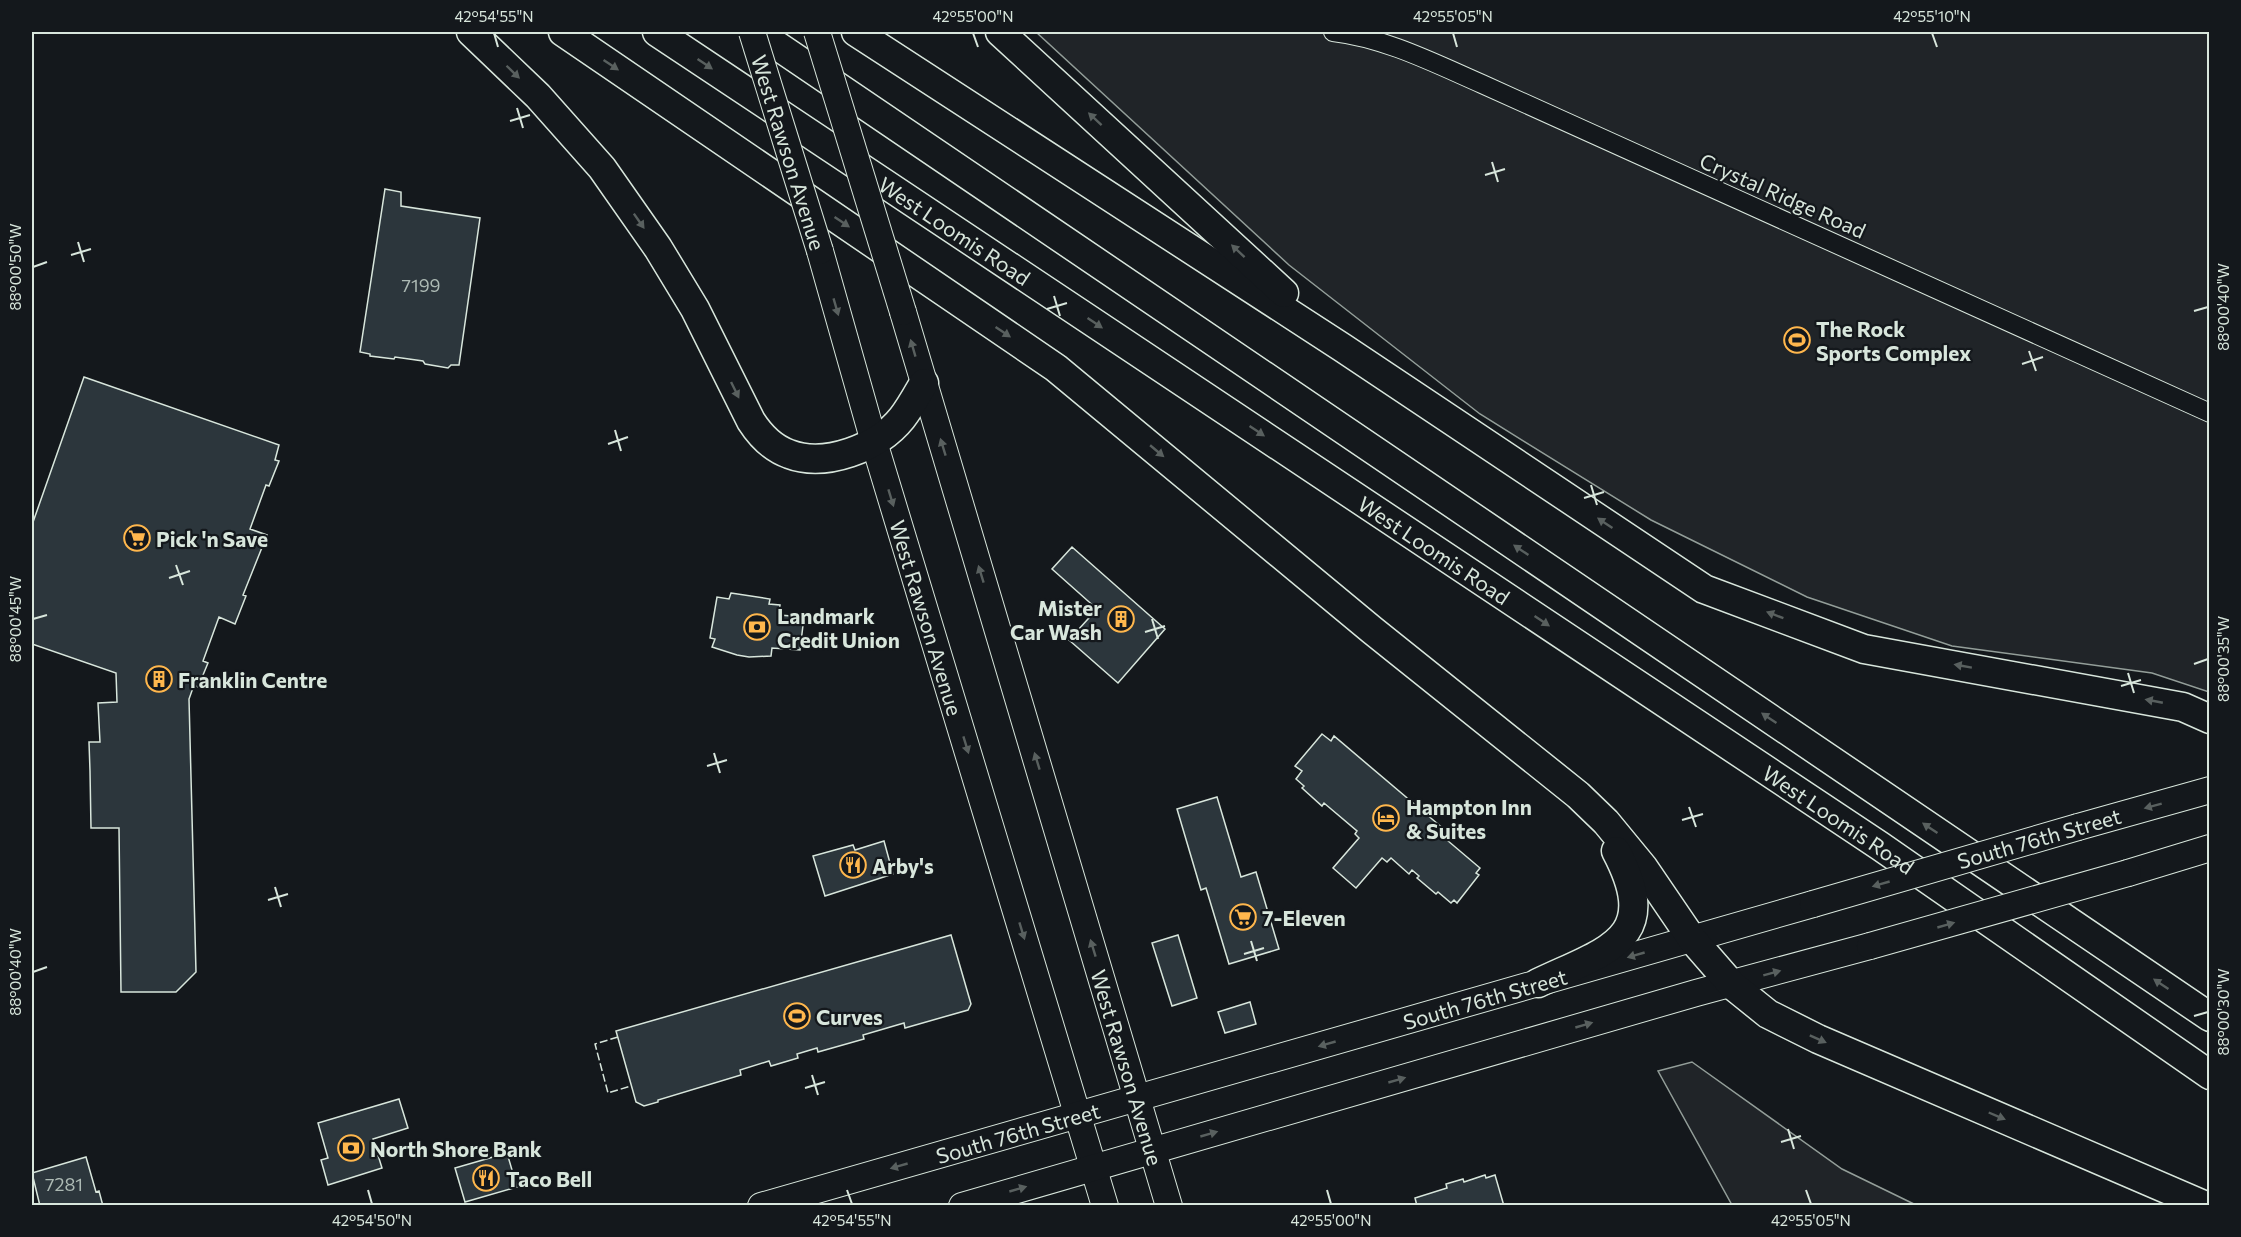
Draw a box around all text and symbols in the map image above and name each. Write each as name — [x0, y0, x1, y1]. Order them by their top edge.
text: 42°54'55"N — [454, 7, 534, 25]
text: 42°55'00"N — [933, 7, 1014, 25]
text: 42°55'05"N — [1413, 7, 1493, 25]
text: 42°55'10"N — [1893, 7, 1971, 25]
street label: West Rawson Avenue — [747, 52, 831, 253]
one-way arrow — [697, 58, 713, 69]
one-way arrow — [603, 59, 619, 71]
one-way arrow — [506, 65, 521, 79]
one-way arrow — [1088, 113, 1103, 126]
street label: Crystal Ridge Road — [1696, 147, 1870, 243]
street label: West Loomis Road — [875, 171, 1036, 290]
one-way arrow — [633, 212, 645, 228]
one-way arrow — [834, 216, 850, 227]
text: 88°00'50"W — [6, 223, 24, 311]
one-way arrow — [1231, 244, 1246, 258]
text: 88°00'40"W — [2214, 263, 2232, 351]
house number: 7199 — [401, 274, 441, 296]
one-way arrow — [832, 298, 841, 316]
place label: The Rock Sports Complex — [1816, 316, 1971, 365]
one-way arrow — [1086, 318, 1103, 329]
sports icon: The Rock Sports Complex — [1782, 325, 1812, 355]
one-way arrow — [995, 326, 1011, 337]
one-way arrow — [908, 338, 917, 356]
one-way arrow — [731, 381, 740, 398]
one-way arrow — [1249, 426, 1265, 437]
one-way arrow — [938, 438, 947, 456]
one-way arrow — [1149, 444, 1164, 457]
one-way arrow — [887, 489, 896, 507]
street label: West Loomis Road — [1354, 490, 1515, 609]
street label: West Rawson Avenue — [886, 517, 968, 718]
one-way arrow — [1597, 517, 1613, 528]
supermarket icon: Pick 'n Save — [122, 523, 152, 553]
place label: Pick 'n Save — [156, 526, 268, 551]
one-way arrow — [1513, 544, 1529, 556]
one-way arrow — [976, 565, 985, 583]
text: 88°00'45"W — [6, 576, 24, 662]
place label: Mister Car Wash — [1010, 595, 1102, 644]
place label: Landmark Credit Union — [777, 603, 900, 652]
building icon: Mister Car Wash — [1106, 604, 1136, 634]
one-way arrow — [1766, 610, 1784, 620]
bank icon: Landmark Credit Union — [742, 612, 772, 642]
one-way arrow — [1533, 615, 1549, 627]
text: 88°00'35"W — [2214, 616, 2232, 702]
one-way arrow — [1953, 661, 1972, 670]
building icon: Franklin Centre — [144, 664, 174, 694]
place label: Franklin Centre — [178, 667, 327, 692]
one-way arrow — [2145, 696, 2164, 705]
one-way arrow — [1761, 713, 1777, 724]
one-way arrow — [962, 736, 971, 754]
one-way arrow — [1032, 752, 1041, 770]
street label: West Loomis Road — [1759, 759, 1919, 879]
place label: Hampton Inn & Suites — [1406, 794, 1532, 843]
one-way arrow — [2144, 802, 2162, 811]
hotel icon: Hampton Inn & Suites — [1371, 803, 1401, 833]
street label: South 76th Street — [1954, 803, 2124, 873]
one-way arrow — [1923, 822, 1939, 834]
restaurant icon: Arby's — [838, 850, 868, 880]
place label: Arby's — [872, 853, 934, 878]
one-way arrow — [1872, 880, 1890, 889]
supermarket icon: 7-Eleven — [1228, 902, 1258, 932]
place label: 7-Eleven — [1262, 905, 1346, 930]
one-way arrow — [1937, 920, 1955, 929]
one-way arrow — [1018, 922, 1027, 940]
text: 88°00'40"W — [6, 928, 24, 1016]
one-way arrow — [1088, 939, 1097, 957]
one-way arrow — [1627, 951, 1645, 960]
street label: South 76th Street — [1400, 963, 1570, 1034]
street label: West Rawson Avenue — [1087, 966, 1169, 1168]
one-way arrow — [1763, 968, 1781, 978]
text: 88°00'30"W — [2214, 968, 2232, 1056]
one-way arrow — [2153, 979, 2169, 990]
sports icon: Curves — [782, 1001, 812, 1031]
place label: Curves — [816, 1004, 883, 1029]
one-way arrow — [1575, 1020, 1593, 1029]
one-way arrow — [1810, 1034, 1828, 1044]
one-way arrow — [1318, 1040, 1336, 1049]
one-way arrow — [1388, 1074, 1406, 1084]
street label: South 76th Street — [933, 1097, 1102, 1168]
one-way arrow — [1989, 1111, 2007, 1121]
one-way arrow — [1201, 1129, 1219, 1138]
bank icon: North Shore Bank — [336, 1133, 366, 1163]
place label: North Shore Bank — [370, 1136, 542, 1161]
one-way arrow — [890, 1162, 908, 1171]
restaurant icon: Taco Bell — [471, 1163, 501, 1193]
place label: Taco Bell — [506, 1166, 592, 1191]
house number: 7281 — [45, 1173, 83, 1195]
one-way arrow — [1009, 1184, 1027, 1193]
text: 42°54'50"N — [332, 1211, 412, 1229]
text: 42°54'55"N — [812, 1211, 892, 1229]
text: 42°55'00"N — [1291, 1211, 1372, 1229]
text: 42°55'05"N — [1771, 1211, 1851, 1229]

